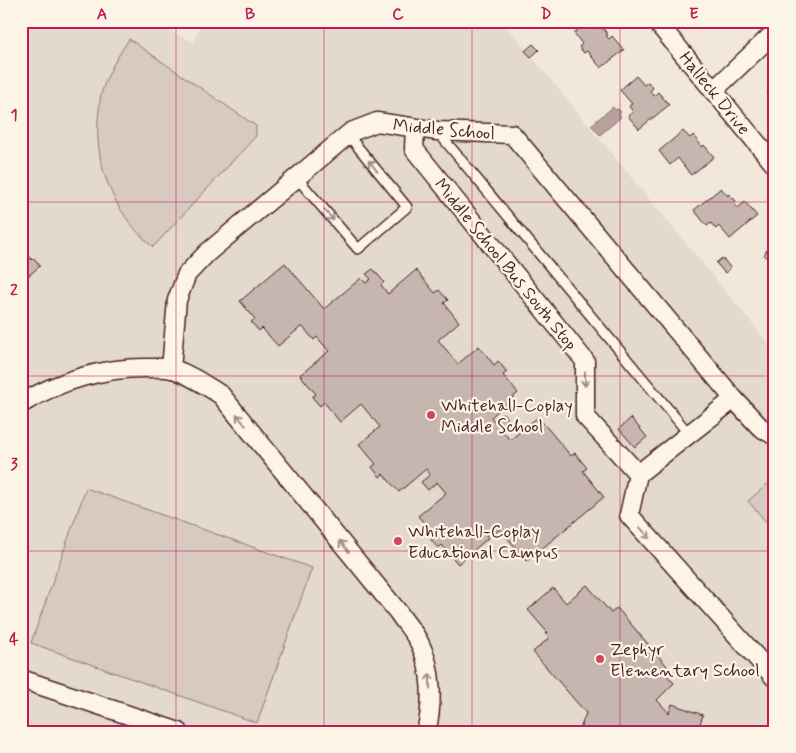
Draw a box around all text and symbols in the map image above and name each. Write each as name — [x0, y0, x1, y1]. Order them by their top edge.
text: A — [97, 4, 107, 25]
text: B — [245, 4, 255, 25]
text: C — [392, 4, 404, 25]
text: D — [540, 4, 552, 25]
text: E — [689, 4, 699, 25]
street label: Halleck Drive — [673, 47, 755, 140]
text: 1 — [10, 105, 18, 126]
street label: Middle School — [392, 114, 496, 146]
one-way arrow — [367, 160, 378, 173]
street label: Middle School Bus South Stop — [428, 174, 582, 356]
one-way arrow — [323, 209, 335, 222]
text: 2 — [10, 280, 18, 301]
one-way arrow — [580, 370, 590, 387]
place label: Whitehall-Coplay Middle School — [441, 394, 573, 439]
marker: Whitehall-Coplay Middle School — [425, 409, 437, 421]
one-way arrow — [236, 414, 247, 427]
text: 3 — [10, 454, 18, 475]
place label: Whitehall-Coplay Educational Campus — [408, 520, 558, 565]
one-way arrow — [640, 527, 651, 540]
marker: Whitehall-Coplay Educational Campus — [392, 535, 404, 547]
one-way arrow — [338, 540, 349, 553]
text: 4 — [9, 629, 19, 650]
place label: Zephyr Elementary School — [610, 638, 760, 683]
marker: Zephyr Elementary School — [594, 653, 606, 665]
one-way arrow — [425, 673, 435, 689]

